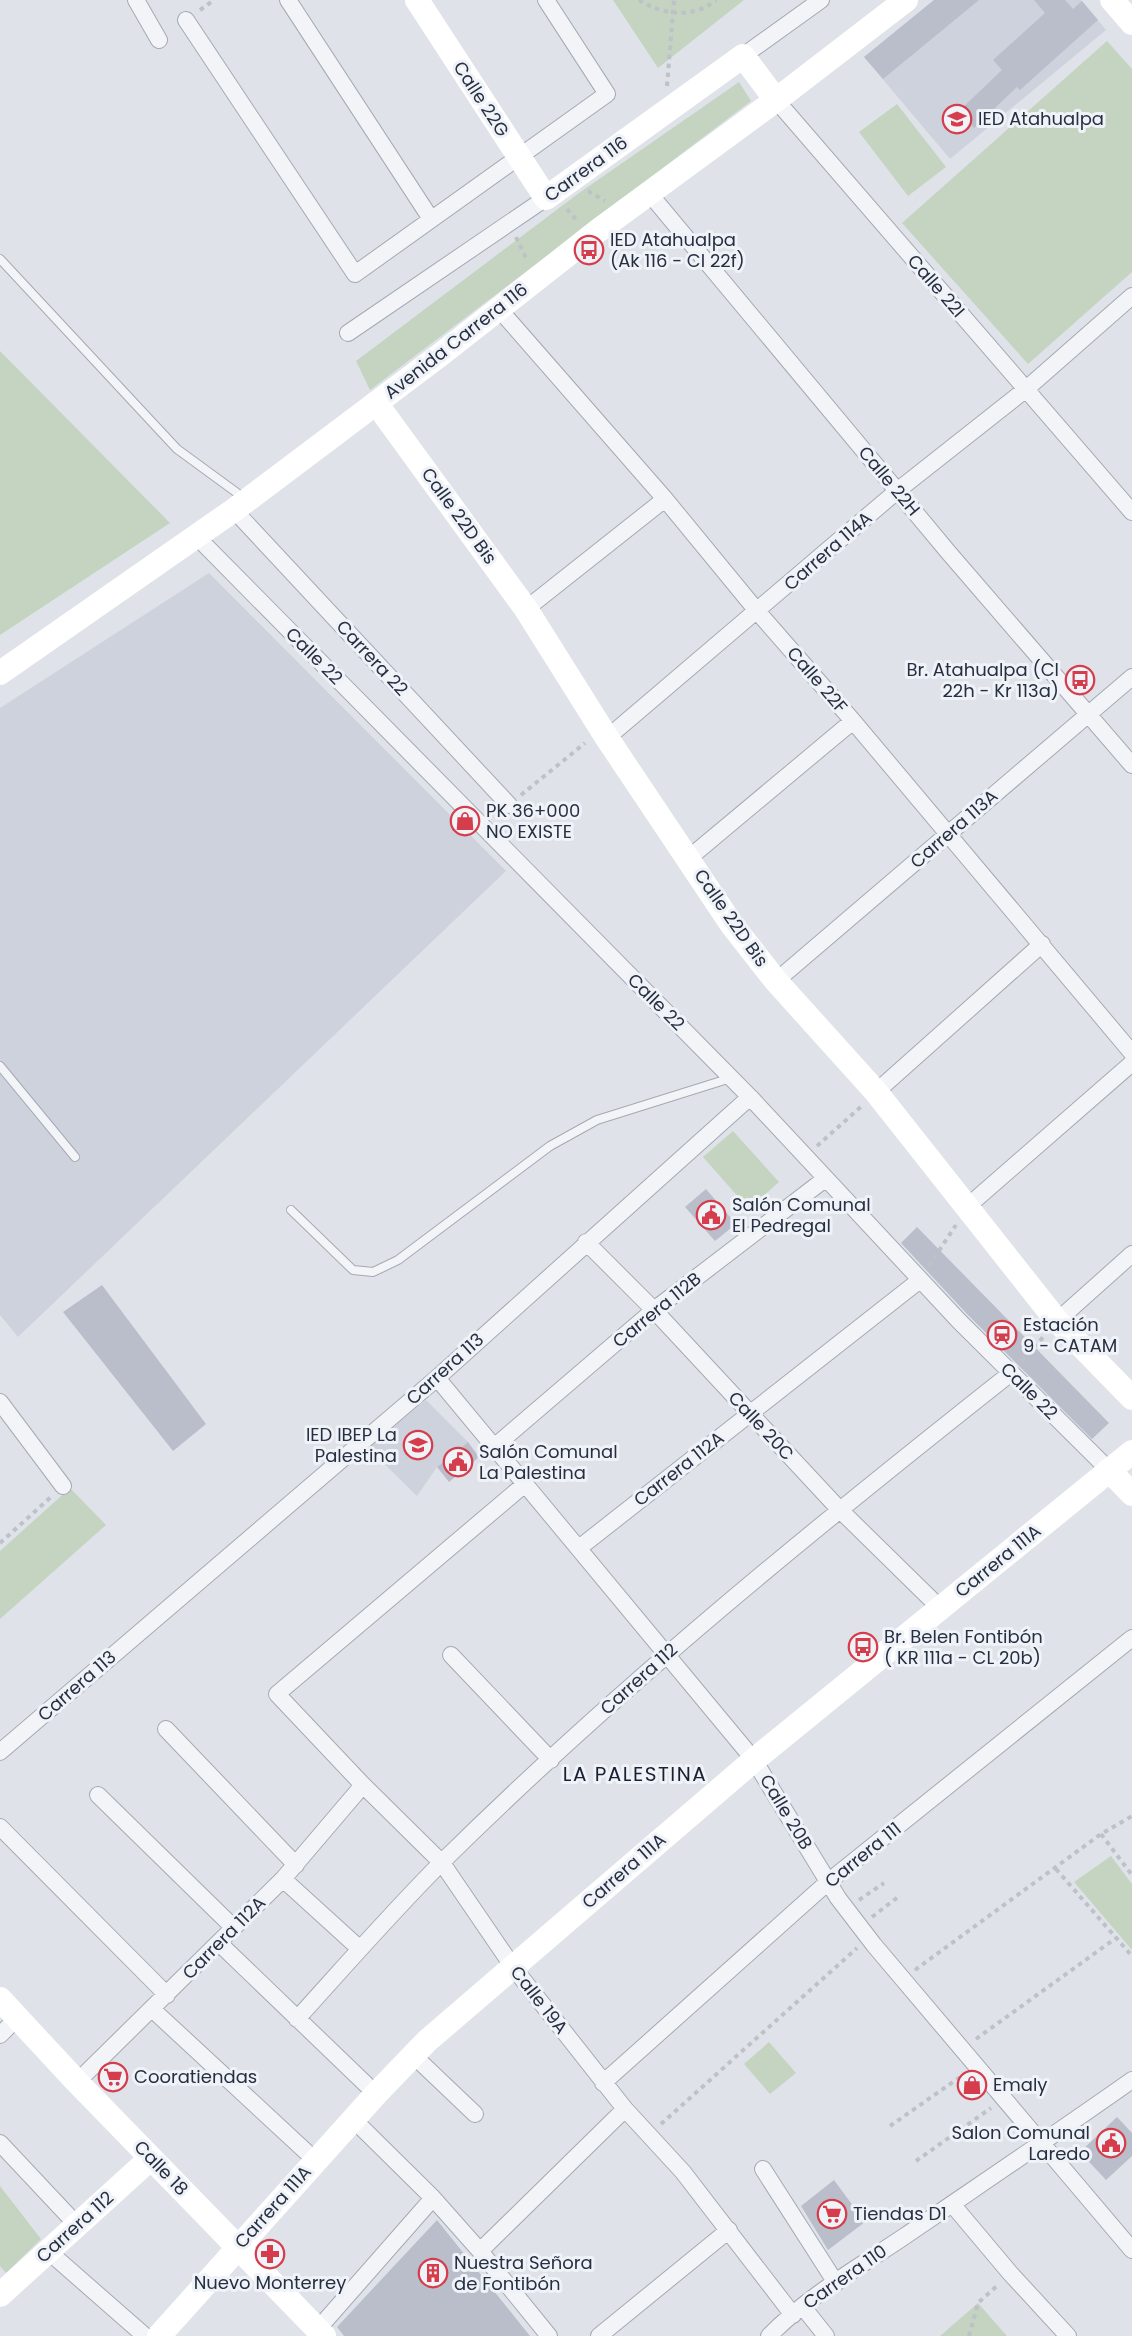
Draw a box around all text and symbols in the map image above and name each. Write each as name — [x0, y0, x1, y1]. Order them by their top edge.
street label: Calle 22G — [448, 56, 515, 141]
school or university icon: IED Atahualpa — [941, 103, 973, 135]
place label: IED Atahualpa — [978, 106, 1104, 131]
street label: Carrera 116 — [539, 130, 632, 207]
place label: IED Atahualpa (Ak 116 - Cl 22f) — [610, 227, 745, 273]
bus stop icon: IED Atahualpa (Ak 116 - Cl 22f) — [573, 234, 605, 266]
street label: Calle 22I — [902, 249, 971, 323]
street label: Avenida Carrera 116 — [379, 277, 533, 405]
street label: Calle 22H — [853, 440, 926, 521]
street label: Calle 22D Bis — [416, 462, 503, 569]
street label: Carrera 114A — [778, 505, 877, 596]
street label: Carrera 22 — [331, 614, 414, 701]
street label: Calle 22 — [280, 621, 349, 690]
street label: Calle 22F — [781, 641, 853, 718]
place label: Br. Atahualpa (Cl 22h - Kr 113a) — [907, 657, 1059, 703]
bus stop icon: Br. Atahualpa (Cl 22h - Kr 113a) — [1064, 664, 1096, 696]
street label: Carrera 113A — [904, 784, 1003, 874]
place label: PK 36+000 NO EXISTE — [486, 798, 580, 844]
shop icon: PK 36+000 NO EXISTE — [449, 805, 481, 837]
street label: Calle 22D Bis — [688, 864, 774, 972]
street label: Calle 22 — [622, 967, 691, 1036]
place label: Salón Comunal El Pedregal — [732, 1192, 871, 1238]
public building icon: Salón Comunal El Pedregal — [695, 1199, 727, 1231]
street label: Carrera 112B — [607, 1266, 706, 1353]
place label: Estación 9 - CATAM — [1023, 1312, 1117, 1358]
station icon: Estación 9 - CATAM — [986, 1319, 1018, 1351]
street label: Carrera 113 — [400, 1327, 489, 1410]
street label: Calle 22 — [995, 1356, 1064, 1425]
street label: Calle 20C — [723, 1386, 800, 1466]
place label: IED IBEP La Palestina — [306, 1422, 397, 1468]
street label: Carrera 112A — [628, 1425, 729, 1512]
school or university icon: IED IBEP La Palestina — [402, 1429, 434, 1461]
place label: Salón Comunal La Palestina — [479, 1439, 618, 1485]
public building icon: Salón Comunal La Palestina — [442, 1446, 474, 1478]
street label: Carrera 111A — [949, 1518, 1046, 1603]
place label: Br. Belen Fontibón ( KR 111a - CL 20b) — [884, 1624, 1043, 1670]
bus stop icon: Br. Belen Fontibón ( KR 111a - CL 20b) — [847, 1631, 879, 1663]
street label: Carrera 112 — [595, 1637, 683, 1720]
street label: Carrera 113 — [32, 1645, 121, 1727]
district label: LA PALESTINA — [563, 1760, 707, 1788]
street label: Calle 20B — [754, 1769, 819, 1854]
street label: Carrera 111 — [819, 1816, 906, 1893]
street label: Carrera 111A — [576, 1827, 671, 1914]
street label: Carrera 112A — [177, 1891, 271, 1985]
street label: Calle 19A — [505, 1960, 574, 2039]
supermarket icon: Cooratiendas — [97, 2061, 129, 2093]
place label: Cooratiendas — [134, 2064, 257, 2089]
shop icon: Emaly — [956, 2069, 988, 2101]
place label: Emaly — [993, 2072, 1048, 2097]
place label: Salon Comunal Laredo — [951, 2120, 1090, 2166]
public building icon: Salon Comunal Laredo — [1095, 2127, 1127, 2159]
street label: Calle 18 — [129, 2135, 194, 2201]
street label: Carrera 111A — [229, 2160, 317, 2254]
street label: Carrera 112 — [31, 2185, 119, 2268]
supermarket icon: Tiendas D1 — [816, 2198, 848, 2230]
place label: Tiendas D1 — [853, 2201, 947, 2226]
pharmacy icon: Nuevo Monterrey — [254, 2238, 286, 2270]
street label: Carrera 110 — [798, 2238, 892, 2315]
place label: Nuestra Señora de Fontibón — [454, 2250, 593, 2296]
building icon: Nuestra Señora de Fontibón — [417, 2257, 449, 2289]
place label: Nuevo Monterrey — [194, 2270, 346, 2295]

